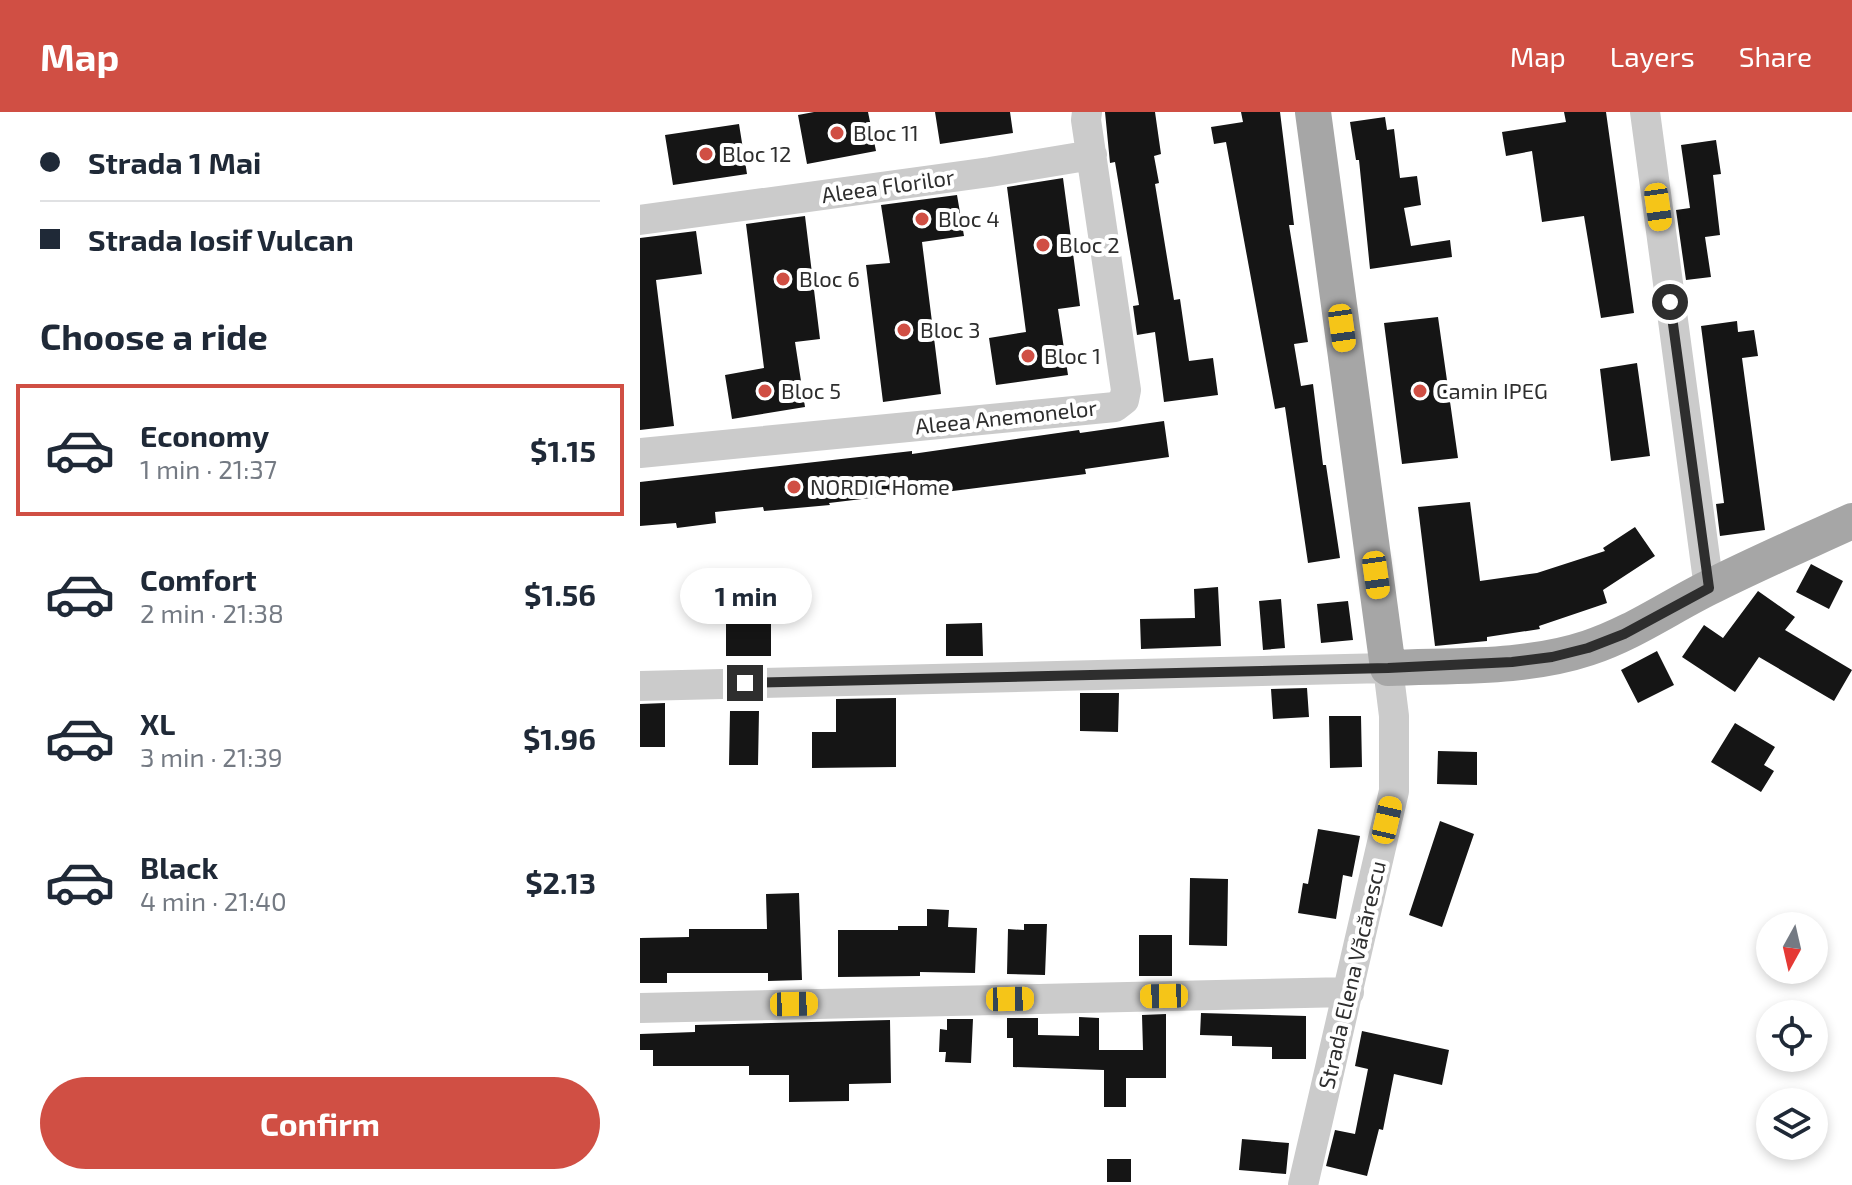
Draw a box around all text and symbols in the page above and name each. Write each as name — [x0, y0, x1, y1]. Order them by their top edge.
text: Map — [40, 33, 119, 79]
text: Map — [1510, 39, 1566, 73]
text: Layers — [1610, 39, 1695, 73]
text: Share — [1739, 39, 1812, 73]
place label: Bloc 11 — [853, 119, 919, 145]
marker: Bloc 11 — [828, 124, 846, 142]
place label: Bloc 12 — [722, 140, 791, 166]
text: Strada 1 Mai — [88, 144, 261, 180]
marker: Bloc 12 — [697, 145, 715, 163]
street label: Aleea Florilor — [820, 163, 956, 207]
car — [1643, 182, 1673, 232]
place label: Bloc 4 — [938, 205, 1000, 231]
marker: Bloc 4 — [913, 210, 931, 228]
text: Strada Iosif Vulcan — [88, 221, 354, 257]
place label: Bloc 2 — [1059, 231, 1120, 257]
marker: Bloc 2 — [1034, 236, 1052, 254]
place label: Bloc 6 — [799, 265, 860, 291]
marker: Bloc 6 — [774, 270, 792, 288]
route start — [1652, 284, 1688, 320]
car — [1327, 303, 1357, 353]
text: Choose a ride — [40, 314, 268, 357]
place label: Bloc 3 — [920, 316, 981, 342]
marker: Bloc 3 — [895, 321, 913, 339]
place label: Bloc 1 — [1044, 342, 1101, 368]
marker: Bloc 1 — [1019, 347, 1037, 365]
place label: Bloc 5 — [781, 377, 841, 403]
place label: Camin IPEG — [1436, 377, 1548, 403]
marker: Bloc 5 — [756, 382, 774, 400]
marker: Camin IPEG — [1411, 382, 1429, 400]
street label: Aleea Anemonelor — [914, 394, 1098, 438]
icon: car — [44, 414, 116, 486]
text: Economy — [140, 417, 269, 453]
text: $1.15 — [530, 432, 596, 468]
text: 1 min · 21:37 — [140, 453, 277, 484]
place label: NORDIC Home — [810, 473, 950, 499]
marker: NORDIC Home — [785, 478, 803, 496]
car — [1361, 550, 1391, 600]
icon: car — [44, 558, 116, 630]
text: Comfort — [140, 561, 257, 597]
callout: 1 min — [679, 567, 811, 623]
text: $1.56 — [524, 576, 596, 612]
text: 1 min — [715, 580, 777, 611]
text: 2 min · 21:38 — [140, 597, 284, 628]
route end — [727, 665, 763, 701]
icon: car — [44, 702, 116, 774]
text: XL — [140, 705, 175, 741]
text: $1.96 — [523, 720, 596, 756]
text: 3 min · 21:39 — [140, 741, 283, 772]
car — [1370, 794, 1404, 846]
icon: car — [44, 846, 116, 918]
text: Black — [140, 849, 218, 885]
street label: Strada Elena Văcărescu — [1312, 858, 1390, 1091]
text: $2.13 — [525, 864, 596, 900]
text: 4 min · 21:40 — [140, 885, 287, 916]
north arrow — [1756, 912, 1828, 984]
map controls — [1756, 912, 1828, 1160]
car — [1140, 984, 1188, 1008]
car — [986, 987, 1034, 1011]
car — [770, 992, 818, 1016]
button: locate — [1756, 1000, 1828, 1072]
button: Confirm — [40, 1077, 600, 1169]
button: layers — [1756, 1088, 1828, 1160]

